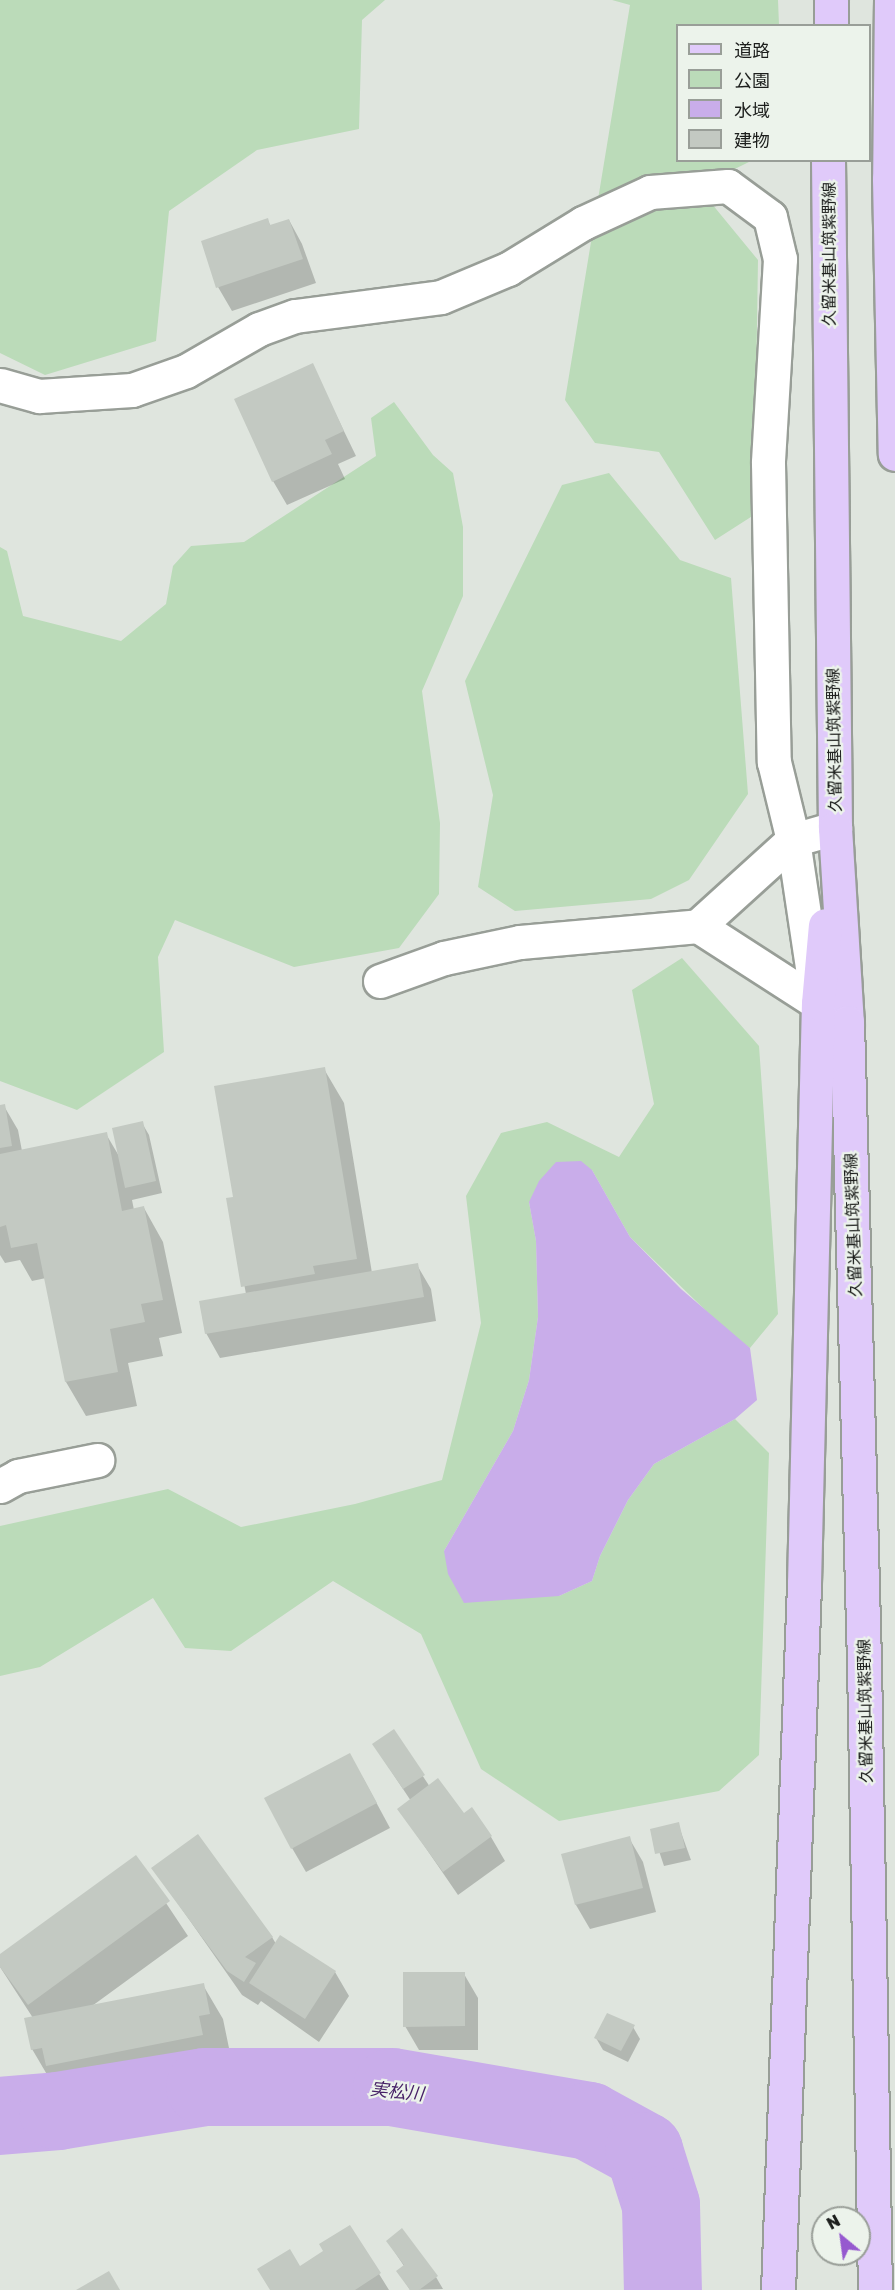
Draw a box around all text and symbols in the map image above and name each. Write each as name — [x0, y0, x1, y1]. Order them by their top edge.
legend — [676, 24, 871, 162]
text: 道路 — [734, 39, 770, 61]
text: 公園 — [734, 69, 770, 91]
text: 水域 — [734, 99, 770, 121]
text: 建物 — [734, 129, 770, 151]
street label: 久留米基山筑紫野線 — [819, 182, 839, 326]
street label: 久留米基山筑紫野線 — [823, 668, 845, 812]
street label: 久留米基山筑紫野線 — [841, 1153, 865, 1297]
street label: 久留米基山筑紫野線 — [854, 1639, 876, 1783]
water label: 実松川 — [369, 2077, 425, 2105]
north arrow — [811, 2206, 871, 2266]
text: N — [823, 2210, 843, 2234]

